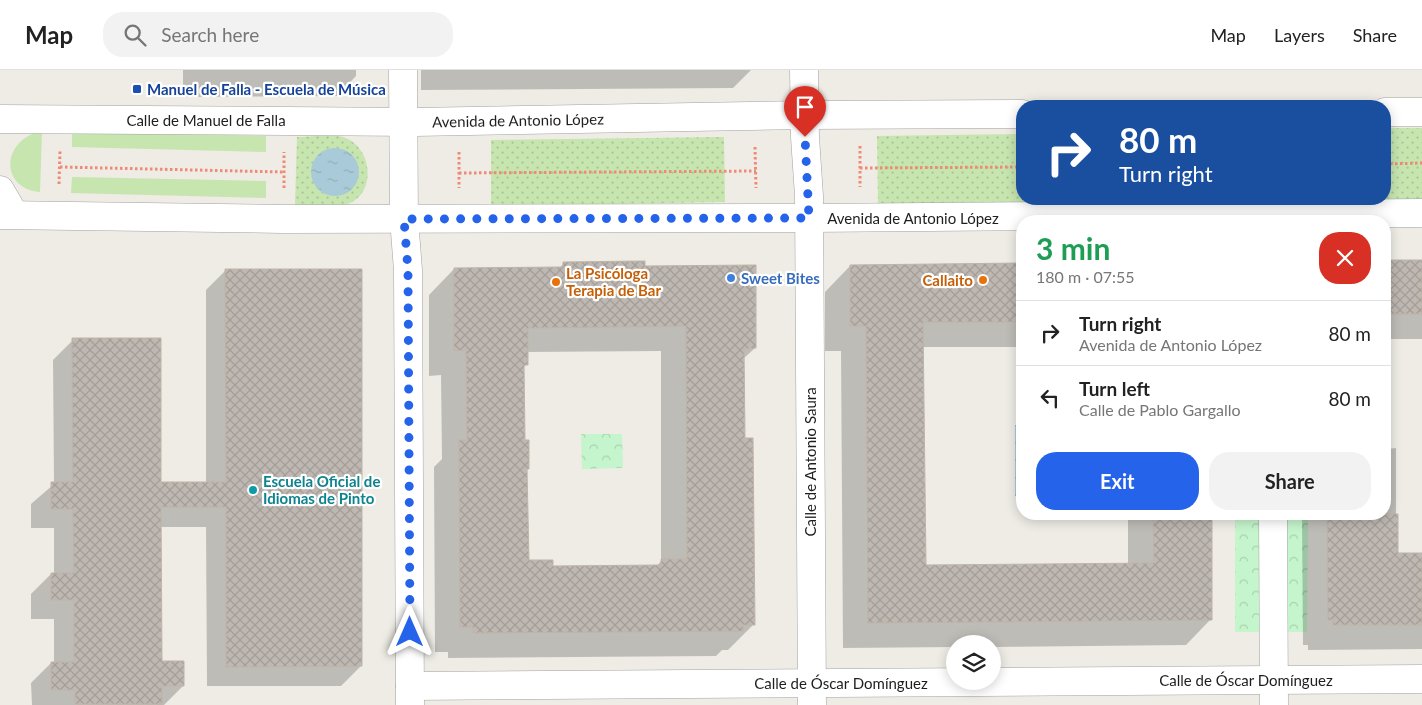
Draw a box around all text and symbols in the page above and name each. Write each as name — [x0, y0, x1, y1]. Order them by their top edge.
search box — [103, 12, 453, 57]
text: Map — [25, 20, 73, 49]
icon: search — [121, 21, 149, 49]
text: Search here — [161, 23, 259, 46]
text: Map — [1210, 24, 1246, 46]
text: Layers — [1274, 24, 1325, 46]
text: Share — [1353, 24, 1397, 46]
place label: Manuel de Falla - Escuela de Música — [147, 80, 386, 98]
marker: Manuel de Falla - Escuela de Música — [131, 83, 143, 95]
pin — [784, 86, 826, 137]
icon: arrive — [791, 93, 819, 121]
street label: Avenida de Antonio López — [432, 109, 604, 130]
street label: Calle de Manuel de Falla — [126, 111, 286, 129]
text: 80 m — [1119, 118, 1197, 160]
icon: right — [1036, 120, 1101, 185]
text: Turn right — [1119, 160, 1213, 187]
street label: Avenida de Antonio López — [827, 209, 999, 227]
text: 3 min — [1036, 230, 1110, 266]
button: close — [1319, 232, 1371, 284]
place label: La Psicóloga Terapia de Bar — [566, 264, 661, 299]
text: 180 m · 07:55 — [1036, 267, 1135, 286]
place label: Sweet Bites — [741, 269, 820, 287]
place label: Callaito — [922, 271, 973, 289]
marker: Sweet Bites — [725, 272, 737, 284]
marker: Callaito — [977, 274, 989, 286]
marker: La Psicóloga Terapia de Bar — [550, 276, 562, 288]
text: Turn right — [1079, 312, 1161, 335]
icon: right — [1036, 319, 1064, 347]
text: 80 m — [1328, 322, 1371, 345]
text: Avenida de Antonio López — [1079, 335, 1262, 354]
text: Turn left — [1079, 377, 1150, 400]
icon: left — [1036, 384, 1064, 412]
street label: Calle de Antonio Saura — [801, 387, 819, 537]
text: 80 m — [1328, 387, 1371, 410]
text: Calle de Pablo Gargallo — [1079, 400, 1241, 419]
button: Exit — [1036, 452, 1199, 510]
button: Share — [1209, 452, 1371, 510]
place label: Escuela Oficial de Idiomas de Pinto — [263, 472, 380, 507]
marker: Escuela Oficial de Idiomas de Pinto — [247, 484, 259, 496]
position arrow — [383, 605, 435, 657]
map controls — [946, 635, 1001, 690]
button: layers — [946, 635, 1001, 690]
street label: Calle de Óscar Domínguez — [1159, 671, 1333, 689]
street label: Calle de Óscar Domínguez — [754, 674, 928, 692]

